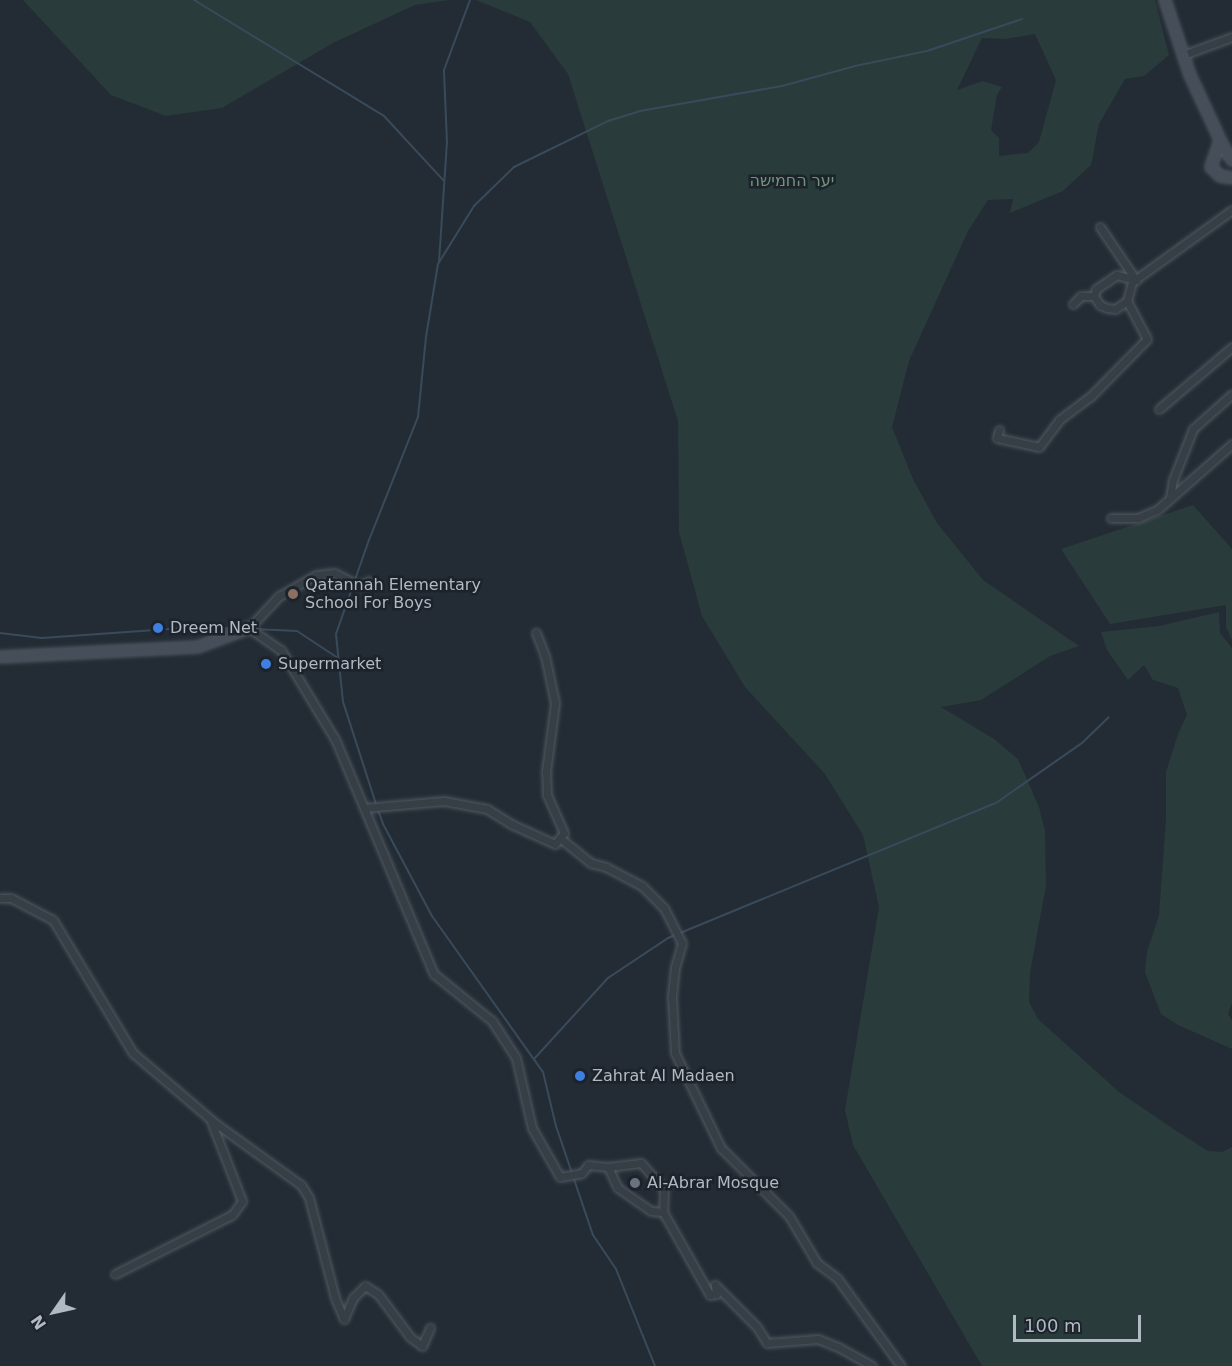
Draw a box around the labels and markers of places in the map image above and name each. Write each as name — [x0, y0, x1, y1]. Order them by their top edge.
place label: Qatannah Elementary School For Boys — [305, 575, 481, 613]
marker: Qatannah Elementary School For Boys — [286, 587, 300, 601]
place label: Dreem Net — [170, 618, 257, 638]
marker: Dreem Net — [151, 621, 165, 635]
place label: Supermarket — [278, 654, 381, 674]
marker: Supermarket — [259, 657, 273, 671]
place label: Zahrat Al Madaen — [592, 1066, 735, 1086]
marker: Zahrat Al Madaen — [573, 1069, 587, 1083]
place label: Al-Abrar Mosque — [647, 1173, 779, 1193]
marker: Al-Abrar Mosque — [628, 1176, 642, 1190]

